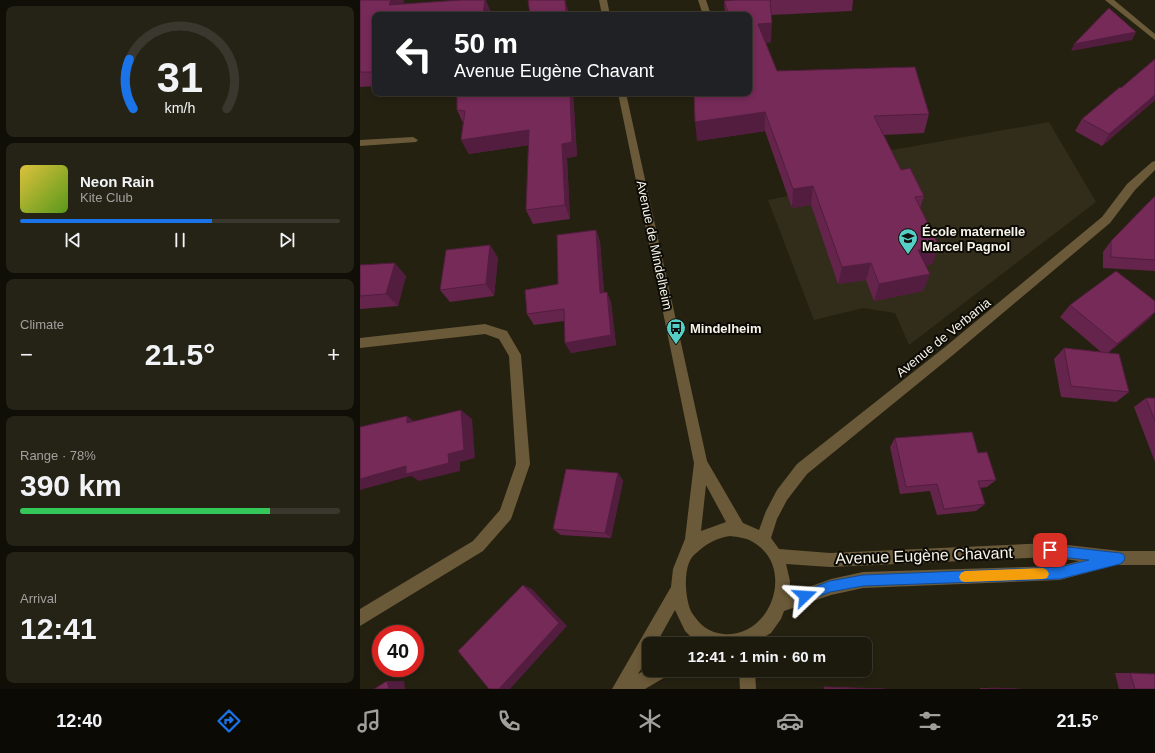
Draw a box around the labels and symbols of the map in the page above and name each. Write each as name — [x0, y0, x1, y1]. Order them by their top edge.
street label: Avenue de Mindelheim — [633, 179, 676, 311]
place label: École maternelle Marcel Pagnol — [922, 224, 1025, 254]
school or university icon: École maternelle Marcel Pagnol — [897, 227, 919, 255]
street label: Avenue de Verbania — [893, 294, 994, 380]
bus stop icon: Mindelheim — [665, 317, 687, 345]
place label: Mindelheim — [690, 321, 762, 336]
pin — [1033, 533, 1067, 567]
street label: Avenue Eugène Chavant — [835, 544, 1014, 567]
position arrow — [784, 575, 826, 617]
speed limit sign: 40 — [372, 625, 424, 677]

